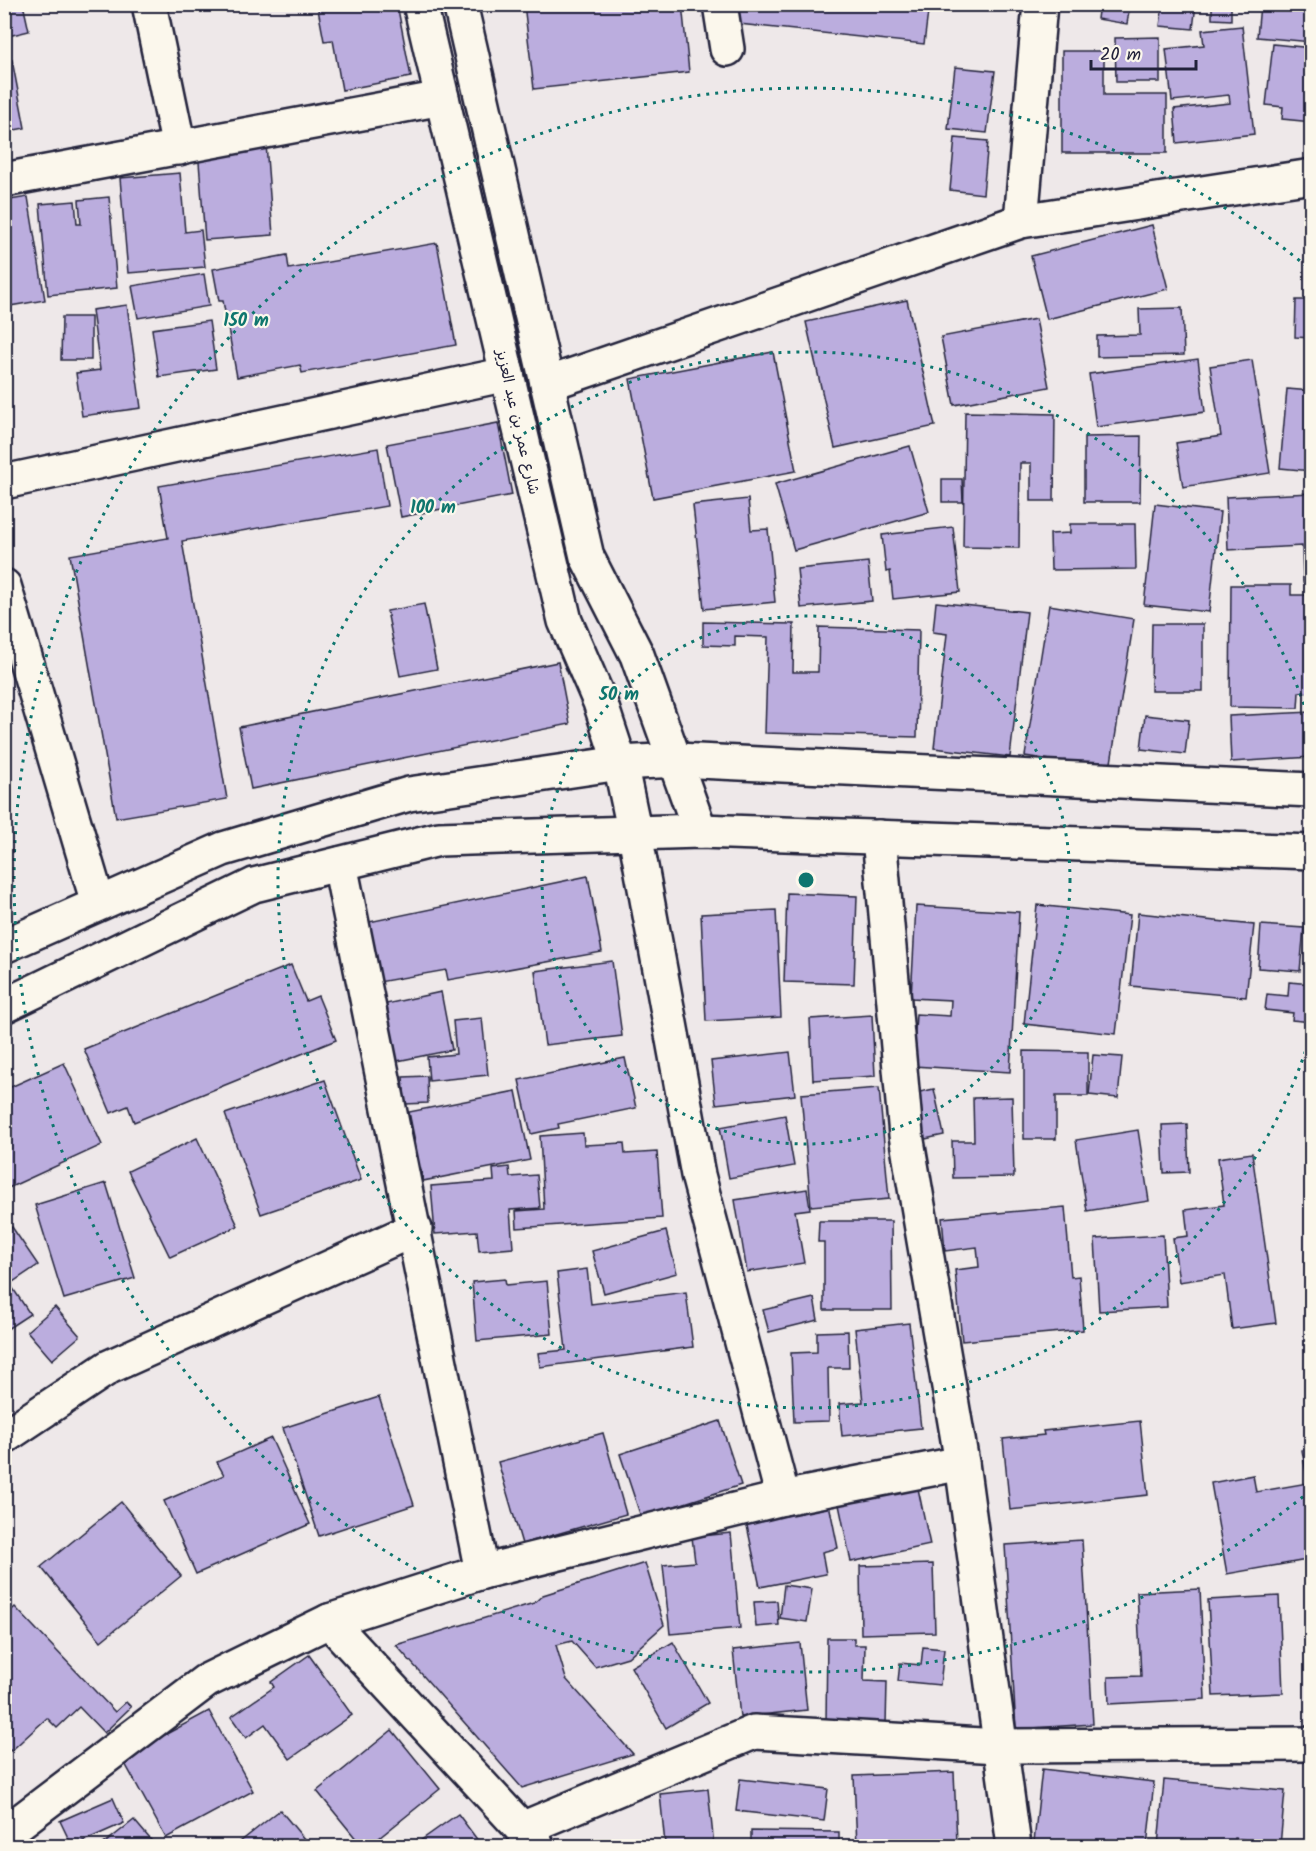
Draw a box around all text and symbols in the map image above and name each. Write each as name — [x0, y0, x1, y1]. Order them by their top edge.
scale bar — [1091, 33, 1196, 71]
text: 20 m — [1100, 41, 1141, 70]
text: 150 m — [223, 307, 269, 336]
street label: شارع عمر بن عبد العزيز — [488, 345, 545, 497]
text: 100 m — [410, 494, 456, 523]
text: 50 m — [598, 681, 639, 710]
centre of rings — [796, 870, 816, 890]

